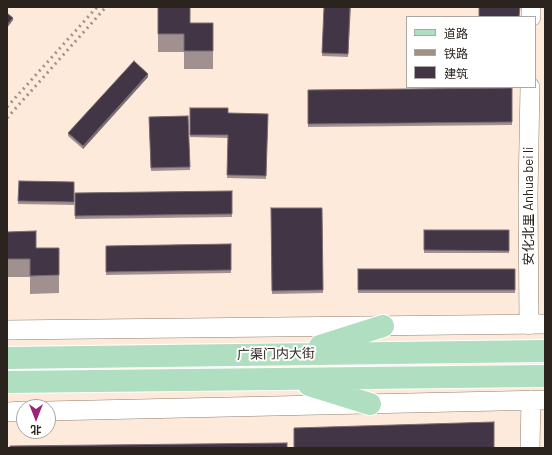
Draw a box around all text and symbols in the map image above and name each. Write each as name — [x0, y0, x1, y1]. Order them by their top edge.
legend — [406, 16, 536, 88]
text: 道路 — [444, 26, 468, 40]
text: 铁路 — [444, 46, 468, 60]
text: 建筑 — [444, 66, 468, 80]
street label: 安化北里 Anhua bei li — [521, 147, 537, 265]
street label: 广渠门内大街 — [237, 346, 315, 362]
north arrow — [16, 399, 56, 439]
text: 北 — [31, 424, 42, 437]

